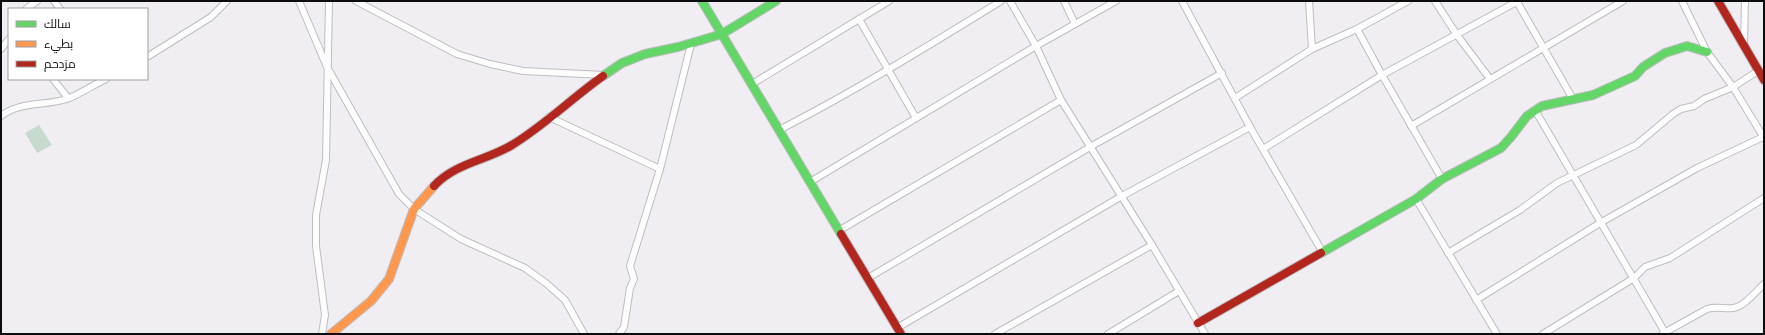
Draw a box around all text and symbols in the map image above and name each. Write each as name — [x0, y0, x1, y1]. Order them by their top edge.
legend — [8, 8, 148, 80]
text: سالك — [44, 16, 71, 31]
text: بطيء — [44, 36, 73, 54]
text: مزدحم — [44, 56, 76, 72]

